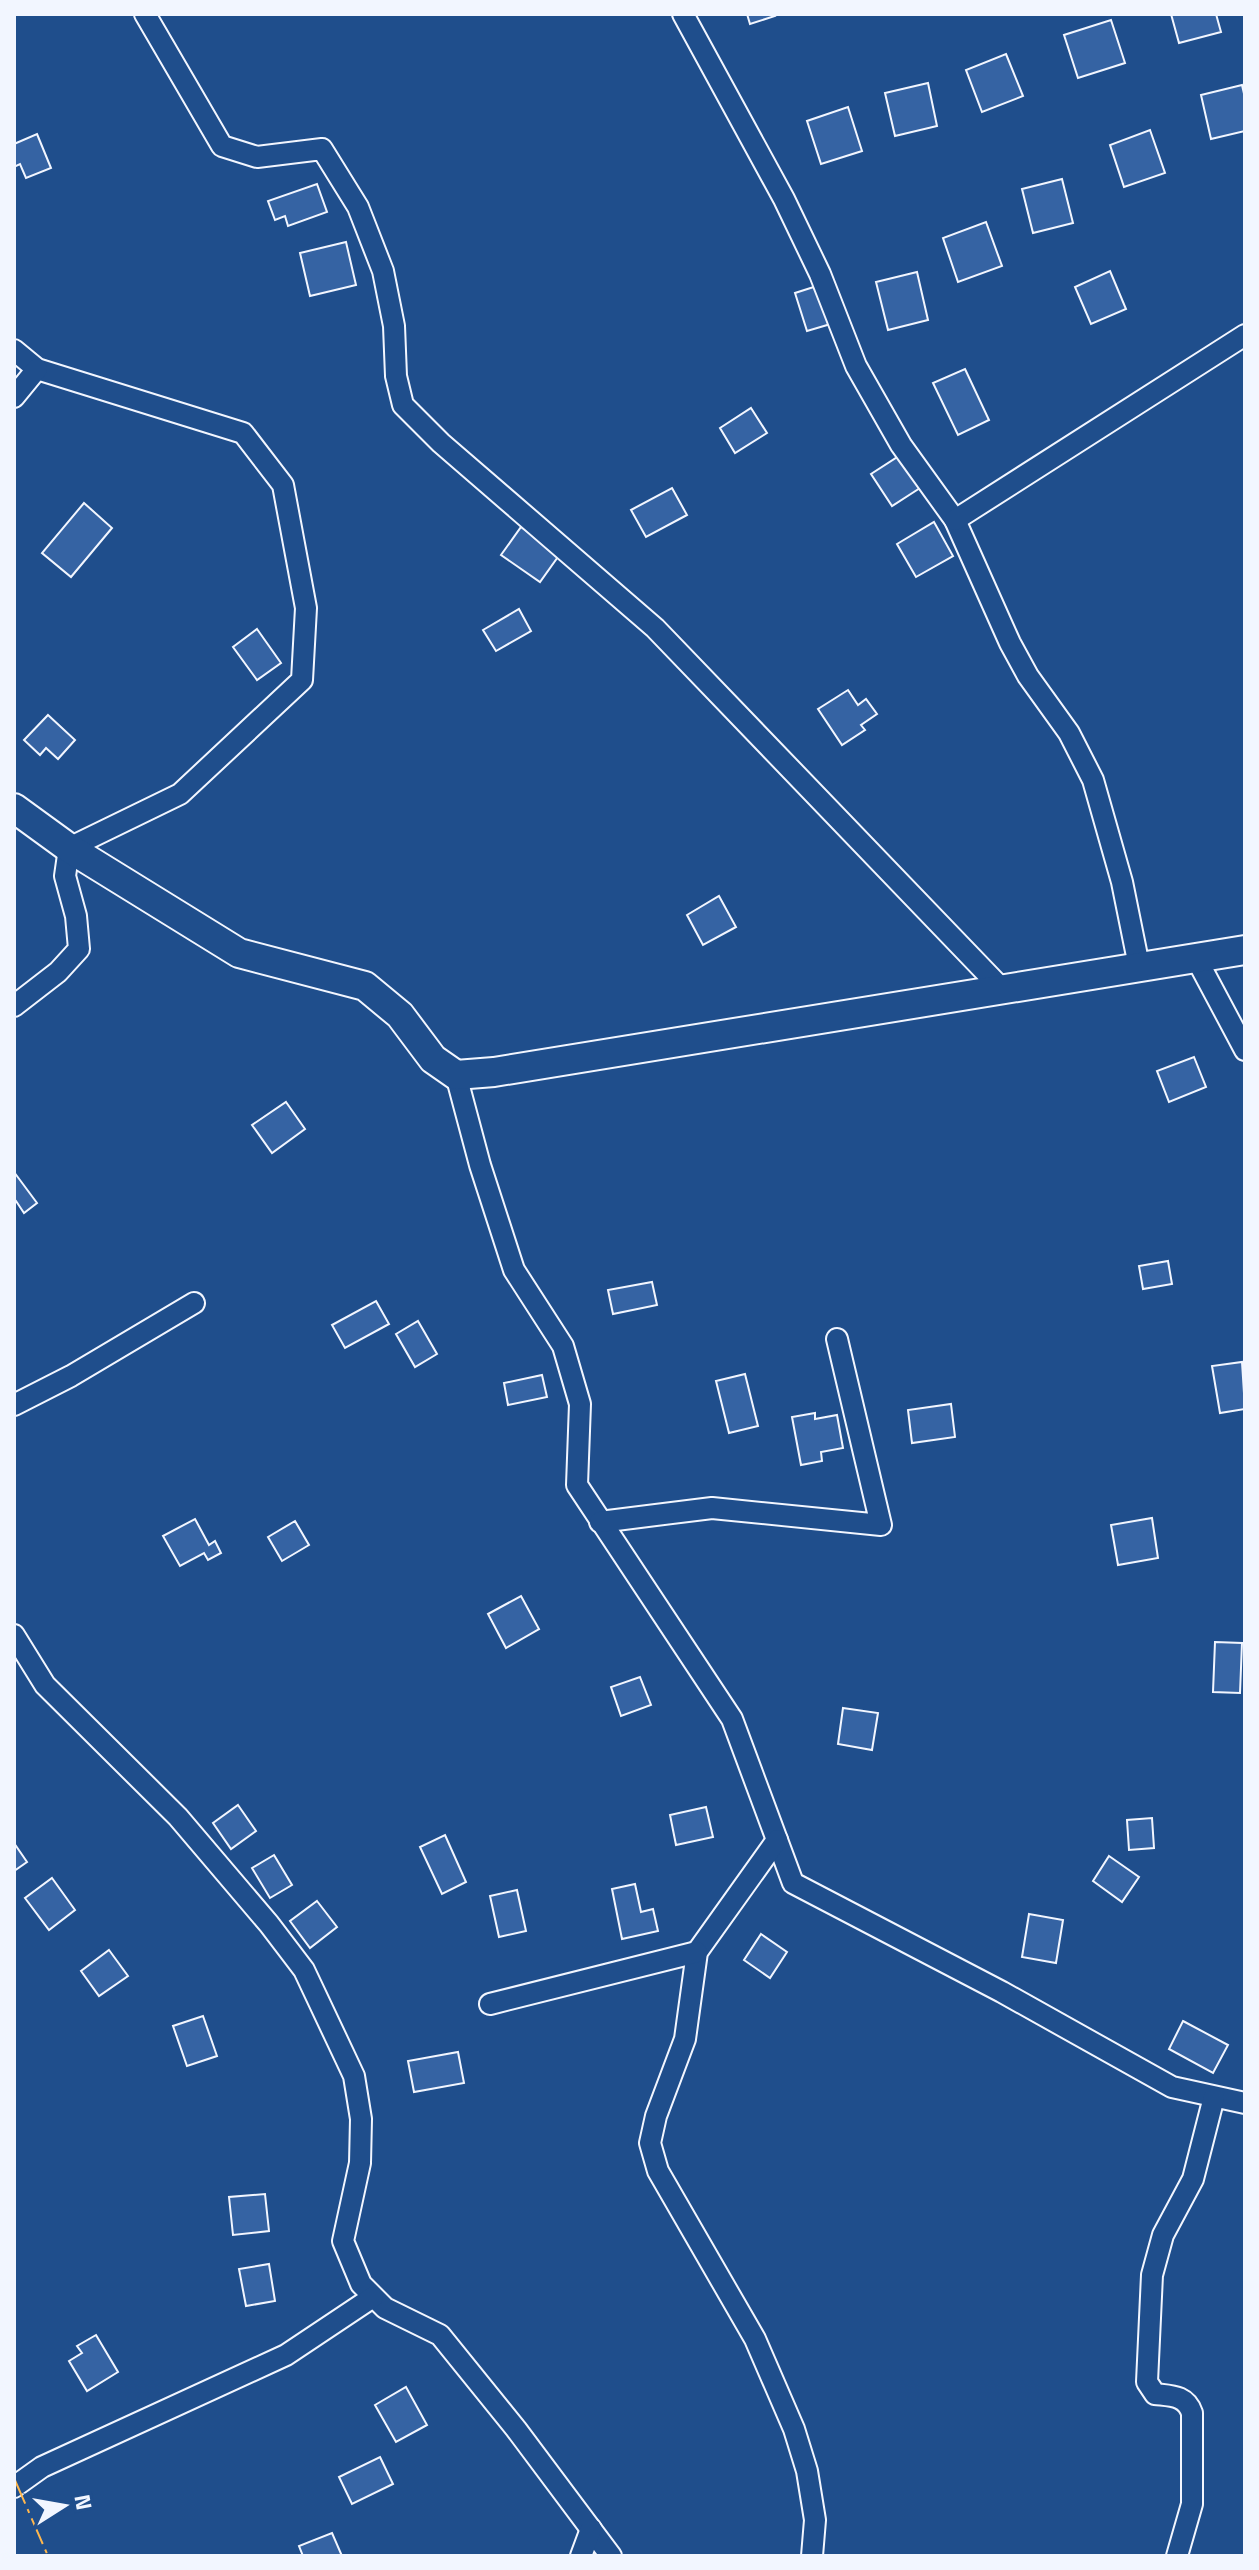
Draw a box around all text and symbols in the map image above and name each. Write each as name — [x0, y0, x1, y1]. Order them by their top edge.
north arrow — [24, 2466, 104, 2546]
text: N — [65, 2491, 102, 2513]

